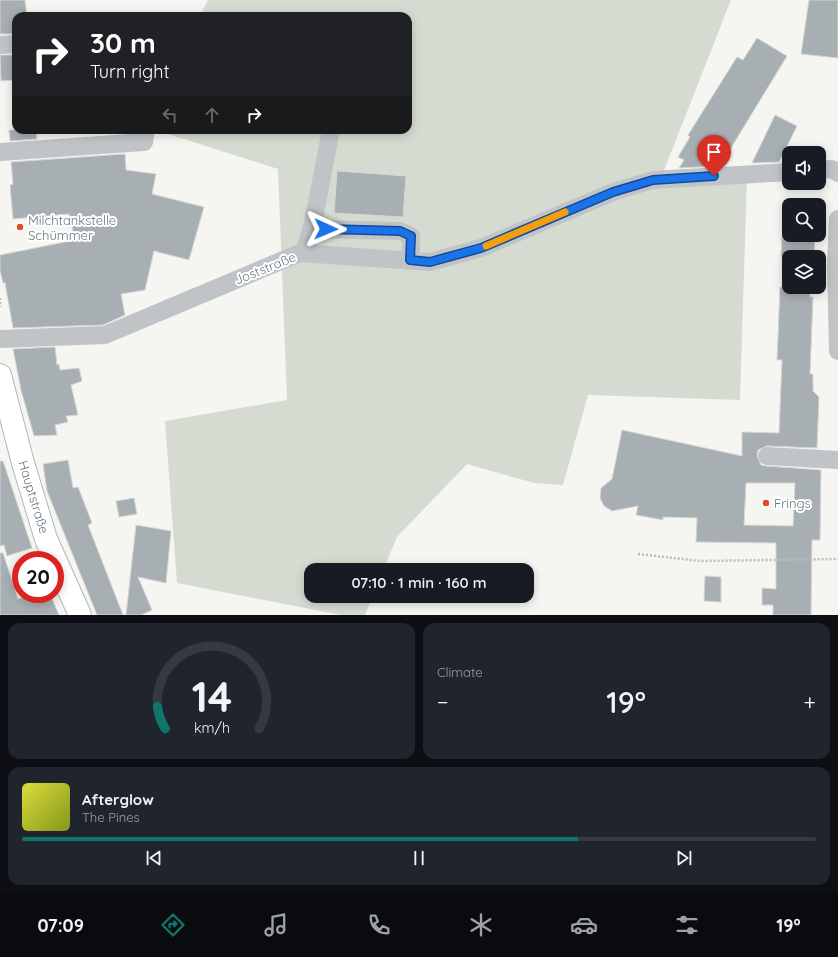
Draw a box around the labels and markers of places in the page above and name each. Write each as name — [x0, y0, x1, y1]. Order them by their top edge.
pin — [697, 135, 731, 176]
place label: Milchtankstelle Schümmer — [28, 212, 116, 243]
marker: Milchtankstelle Schümmer — [15, 222, 25, 232]
place label: Frings — [774, 495, 811, 511]
marker: Frings — [761, 498, 771, 508]

